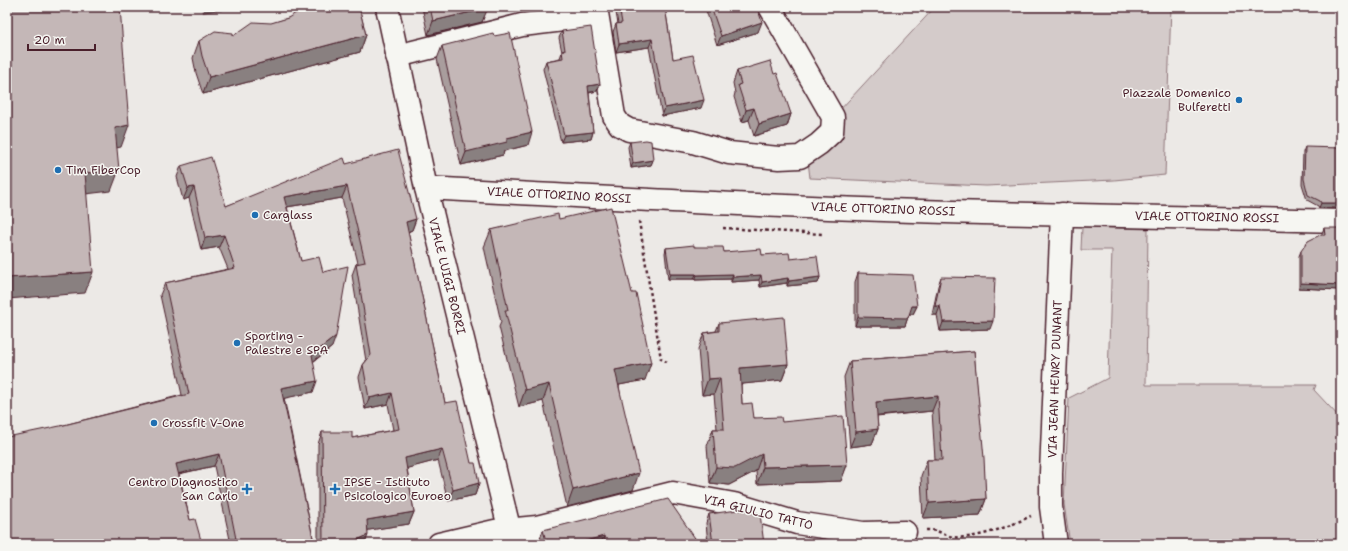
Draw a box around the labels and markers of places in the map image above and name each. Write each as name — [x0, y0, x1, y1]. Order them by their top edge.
place label: Piazzale Domenico Bulferetti — [1122, 85, 1231, 115]
marker: Piazzale Domenico Bulferetti — [1234, 95, 1244, 105]
place label: Tim FiberCop — [66, 162, 141, 178]
marker: Tim FiberCop — [53, 165, 63, 175]
place label: Carglass — [263, 207, 313, 223]
marker: Carglass — [250, 210, 260, 220]
place label: Sporting - Palestre e SPA — [245, 328, 328, 358]
marker: Sporting - Palestre e SPA — [232, 338, 242, 348]
place label: Crossfit V-One — [162, 415, 245, 431]
marker: Crossfit V-One — [149, 418, 159, 428]
place label: Centro Diagnostico San Carlo — [128, 474, 238, 504]
place label: IPSE - Istituto Psicologico Euroeo — [344, 474, 451, 504]
marker: Centro Diagnostico San Carlo — [241, 483, 253, 495]
marker: IPSE - Istituto Psicologico Euroeo — [329, 483, 341, 495]

